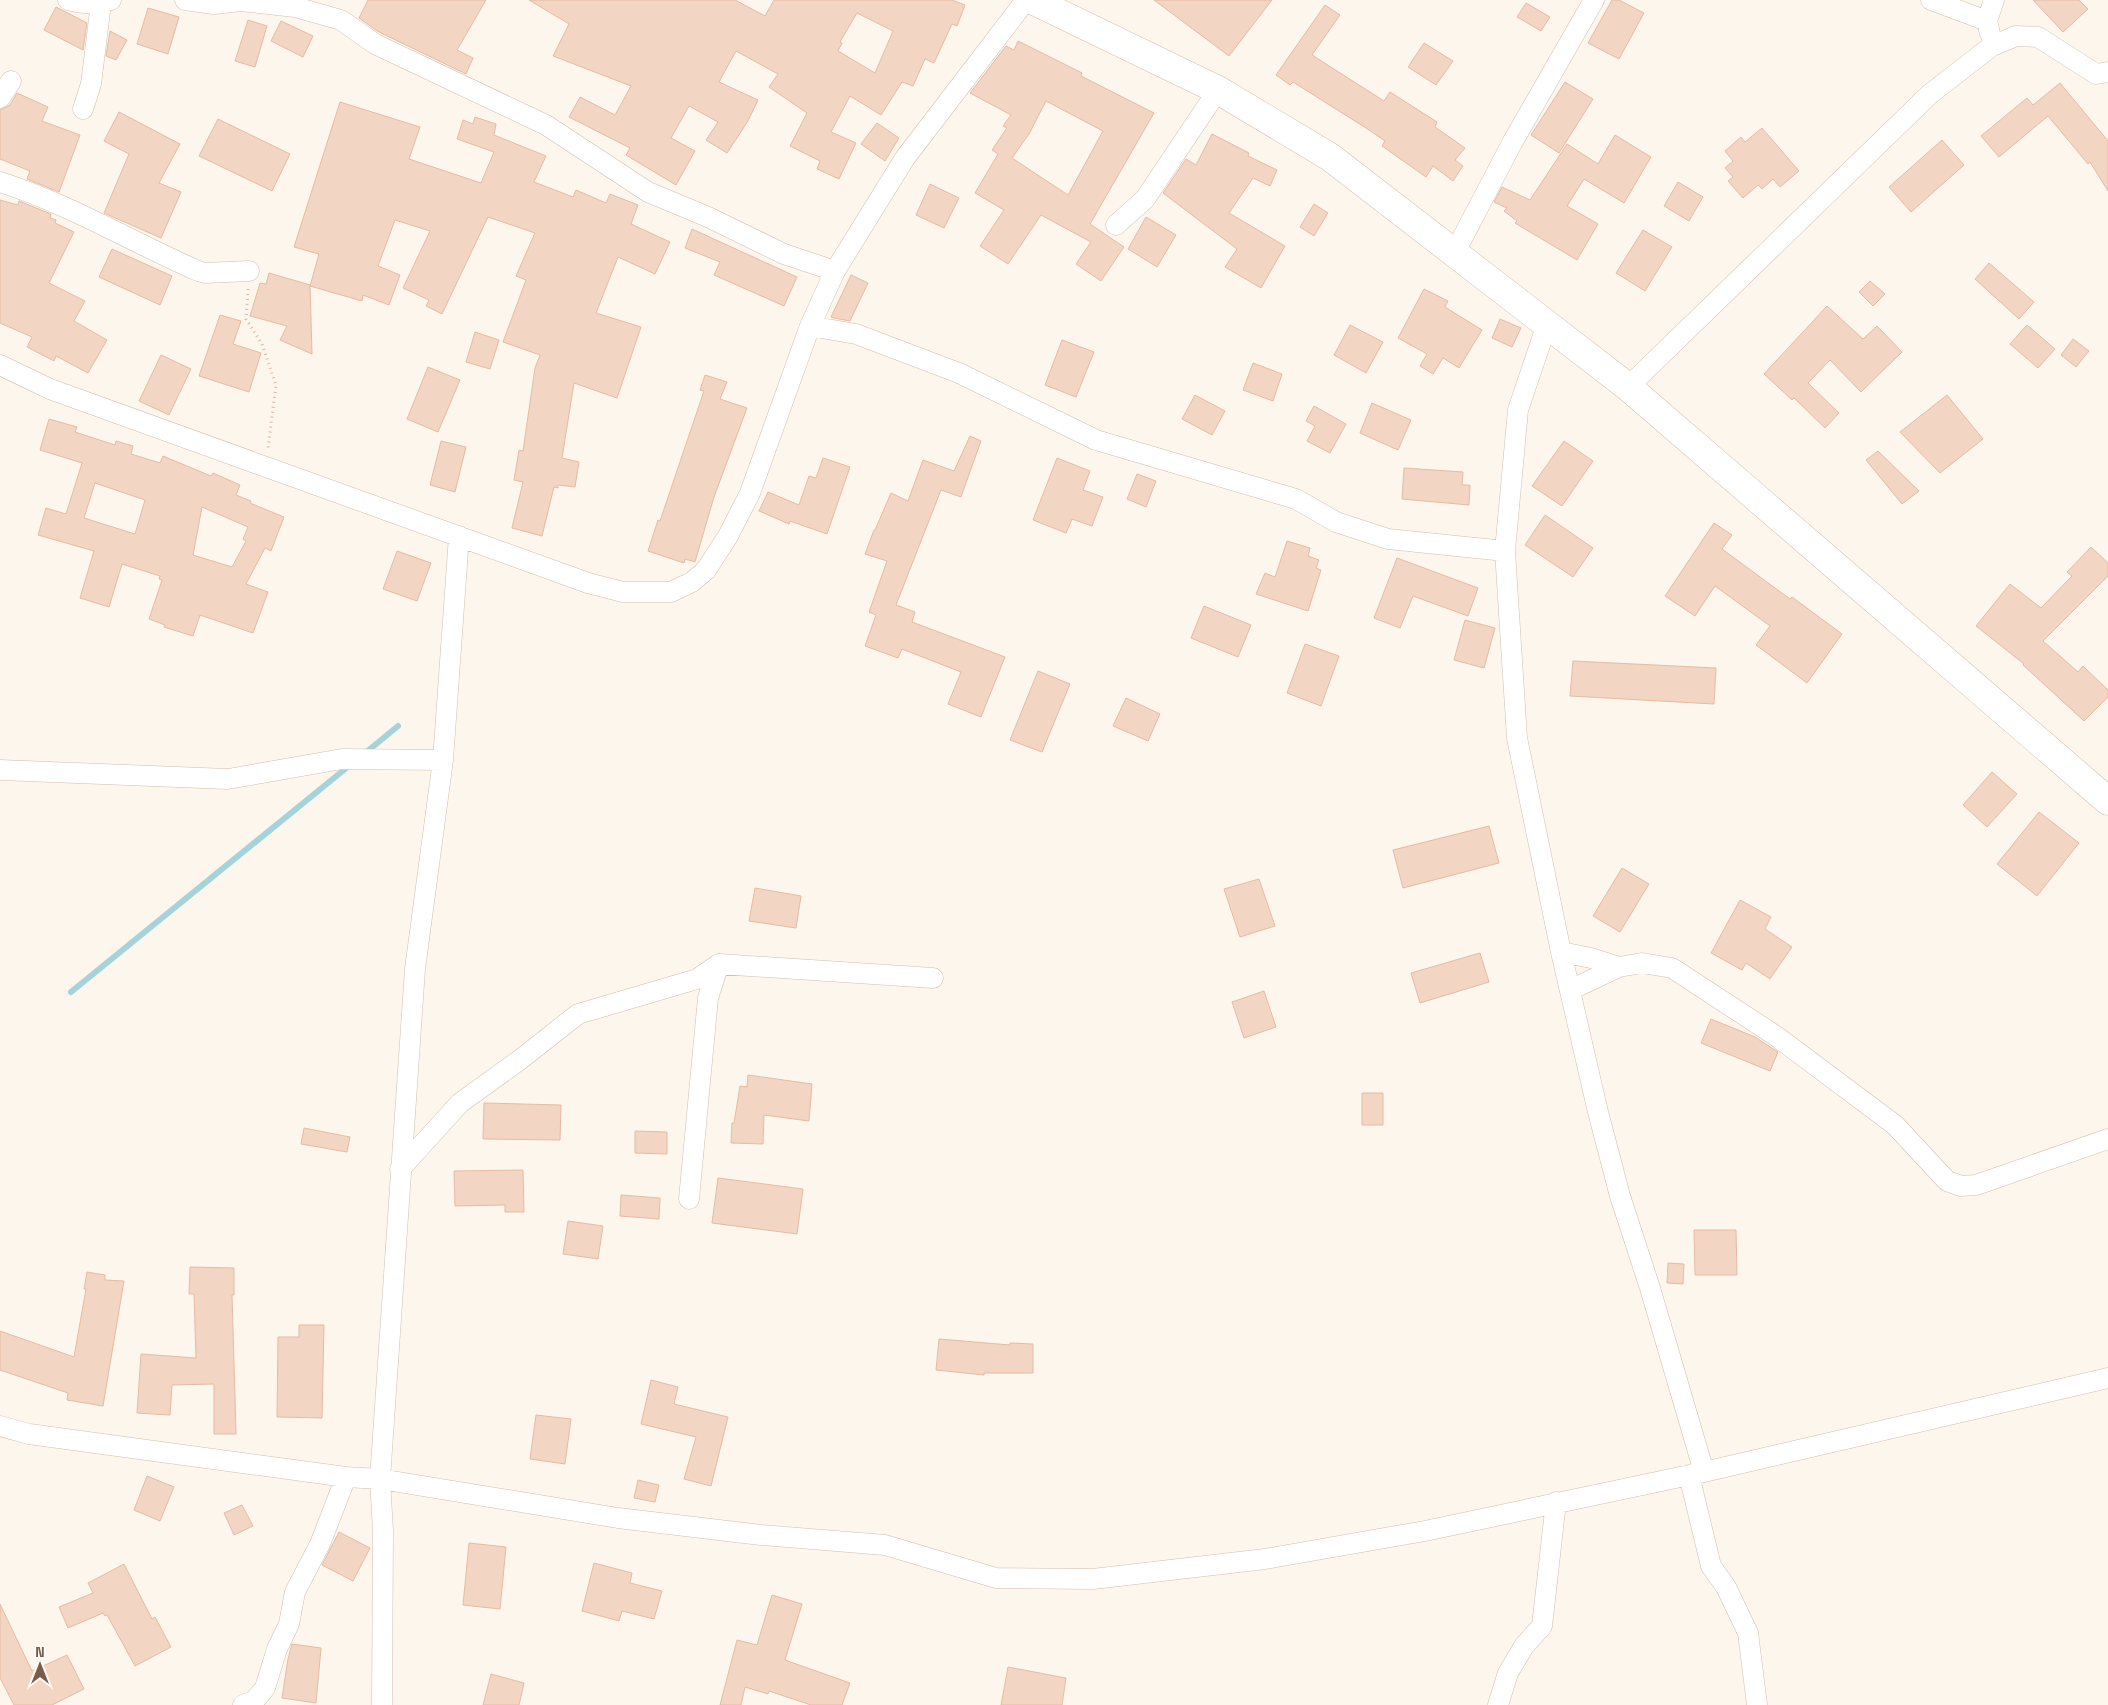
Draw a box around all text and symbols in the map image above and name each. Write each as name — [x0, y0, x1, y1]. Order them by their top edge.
north arrow — [15, 1640, 65, 1690]
text: N — [35, 1643, 45, 1661]

